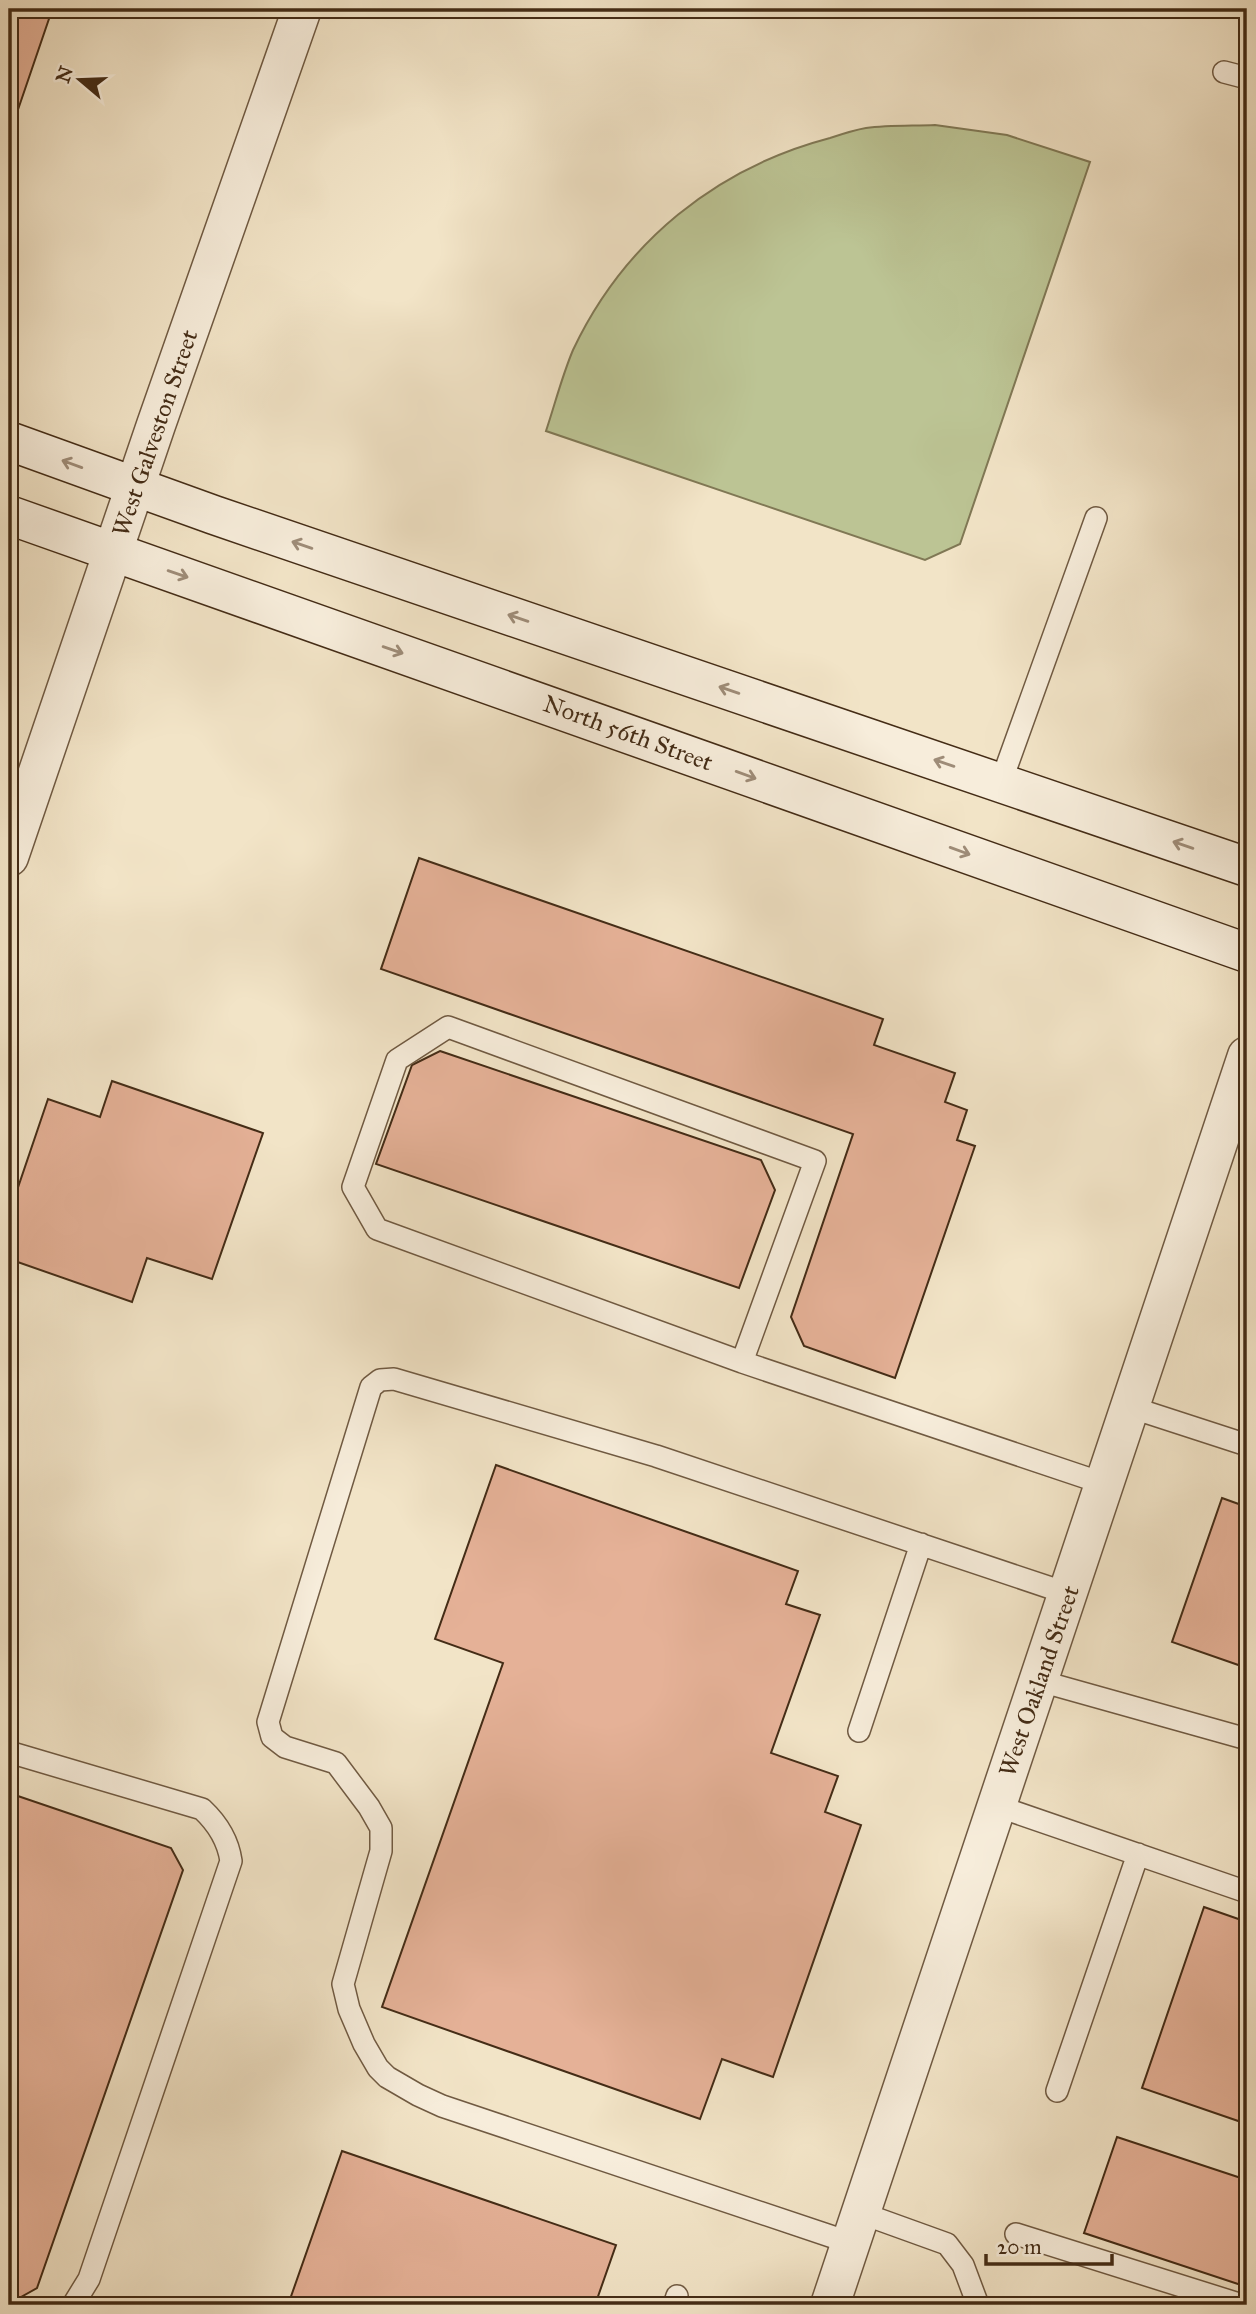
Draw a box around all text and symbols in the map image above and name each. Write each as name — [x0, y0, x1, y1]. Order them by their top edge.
north arrow — [46, 46, 116, 116]
text: N — [51, 63, 78, 86]
street label: West Galveston Street — [106, 325, 205, 540]
one-way arrow — [61, 457, 83, 470]
one-way arrow — [292, 538, 314, 550]
one-way arrow — [167, 569, 189, 581]
one-way arrow — [507, 611, 529, 623]
one-way arrow — [381, 645, 403, 657]
one-way arrow — [718, 683, 740, 696]
street label: North 56th Street — [539, 688, 717, 778]
one-way arrow — [934, 756, 956, 768]
one-way arrow — [734, 770, 756, 782]
one-way arrow — [1172, 838, 1194, 850]
one-way arrow — [949, 846, 971, 858]
street label: West Oakland Street — [992, 1581, 1086, 1781]
scale bar — [986, 2223, 1112, 2267]
text: 20 m — [997, 2234, 1042, 2260]

